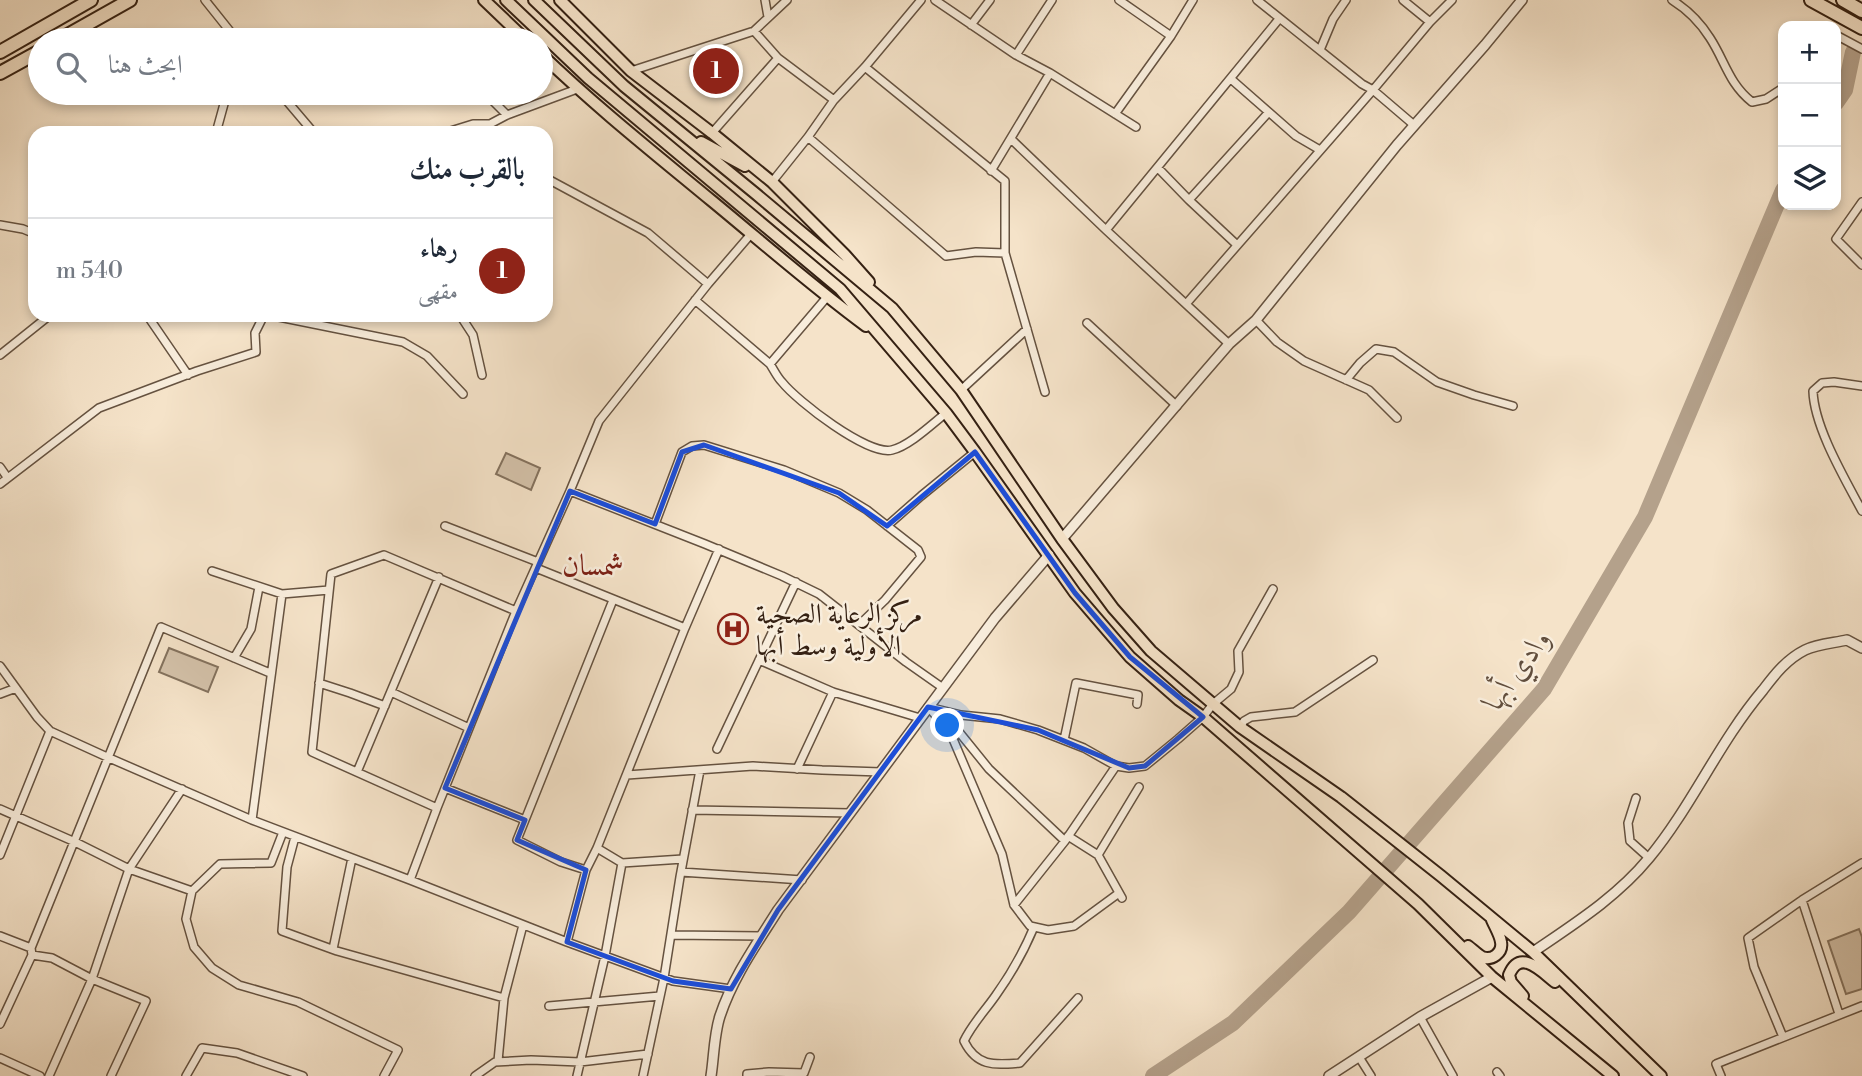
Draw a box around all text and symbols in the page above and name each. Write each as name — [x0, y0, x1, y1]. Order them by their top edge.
map controls — [1778, 21, 1841, 210]
button: + — [1778, 21, 1841, 84]
search box — [28, 28, 553, 105]
pin: 1 — [693, 45, 739, 97]
icon: search — [52, 48, 90, 86]
text: ابحث هنا — [108, 49, 183, 81]
button: − — [1778, 84, 1841, 147]
button: layers — [1778, 147, 1841, 210]
text: بالقرب منك — [409, 151, 525, 189]
text: رهاء — [420, 233, 458, 265]
text: 540 m — [56, 257, 123, 285]
text: 1 — [496, 257, 508, 285]
text: مقهى — [418, 278, 458, 306]
district label: شمسان — [562, 547, 624, 585]
place label: مركز الرعاية الصحية الأولية وسط أبها — [756, 597, 922, 664]
hospital icon: مركز الرعاية الصحية الأولية وسط أبها — [716, 612, 750, 646]
water label: وادي أبها — [1472, 620, 1563, 722]
your location — [930, 708, 964, 742]

